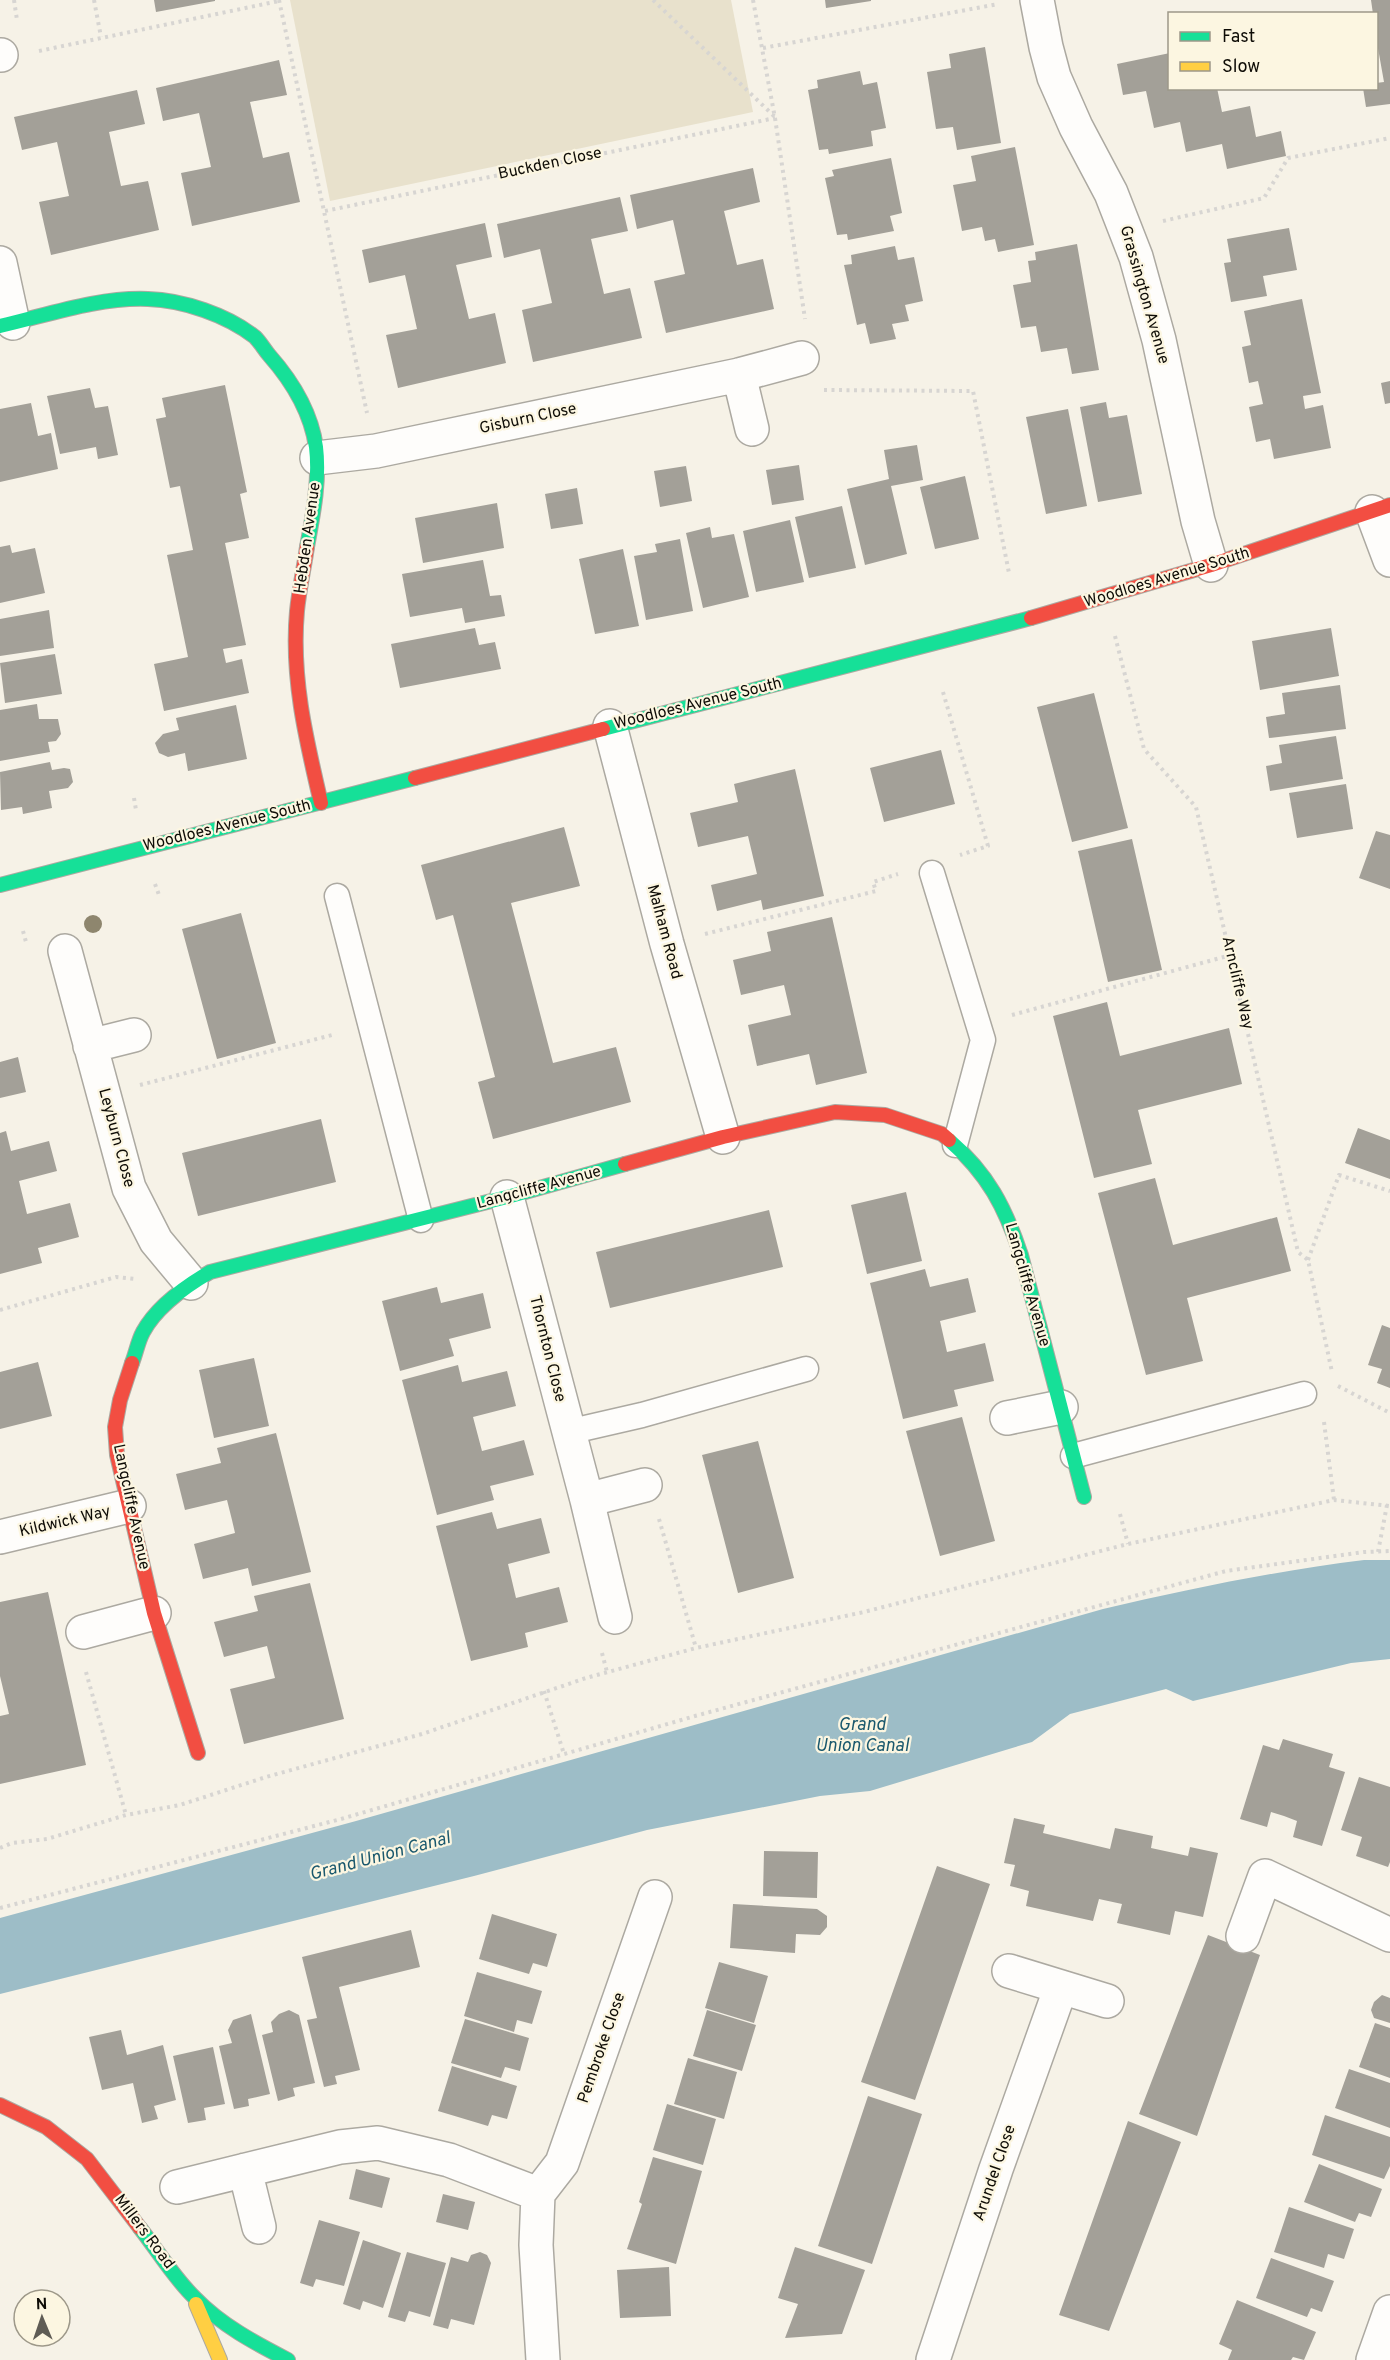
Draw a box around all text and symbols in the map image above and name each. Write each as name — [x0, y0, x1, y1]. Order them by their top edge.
legend — [1168, 12, 1378, 90]
text: Fast — [1222, 26, 1255, 49]
text: Slow — [1222, 56, 1260, 79]
street label: Buckden Close — [496, 143, 604, 185]
street label: Grassington Avenue — [1115, 224, 1173, 366]
street label: Gisburn Close — [478, 399, 578, 439]
street label: Hebden Avenue — [290, 481, 326, 595]
street label: Woodloes Avenue South — [1082, 543, 1252, 613]
street label: Woodloes Avenue South — [612, 673, 784, 735]
street label: Woodloes Avenue South — [141, 795, 313, 857]
street label: Malham Road — [642, 883, 686, 981]
street label: Arncliffe Way — [1217, 934, 1257, 1032]
street label: Leyburn Close — [93, 1086, 139, 1190]
street label: Langcliffe Avenue — [475, 1162, 603, 1214]
street label: Langcliffe Avenue — [1000, 1221, 1054, 1349]
street label: Thornton Close — [524, 1294, 570, 1404]
street label: Langcliffe Avenue — [108, 1442, 154, 1572]
street label: Kildwick Way — [17, 1502, 113, 1542]
water label: Grand Union Canal — [815, 1714, 910, 1758]
water label: Grand Union Canal — [307, 1827, 454, 1887]
street label: Pembroke Close — [574, 1990, 630, 2106]
street label: Arundel Close — [969, 2122, 1021, 2224]
street label: Millers Road — [109, 2191, 179, 2273]
north arrow — [12, 2288, 72, 2348]
text: N — [35, 2295, 48, 2315]

